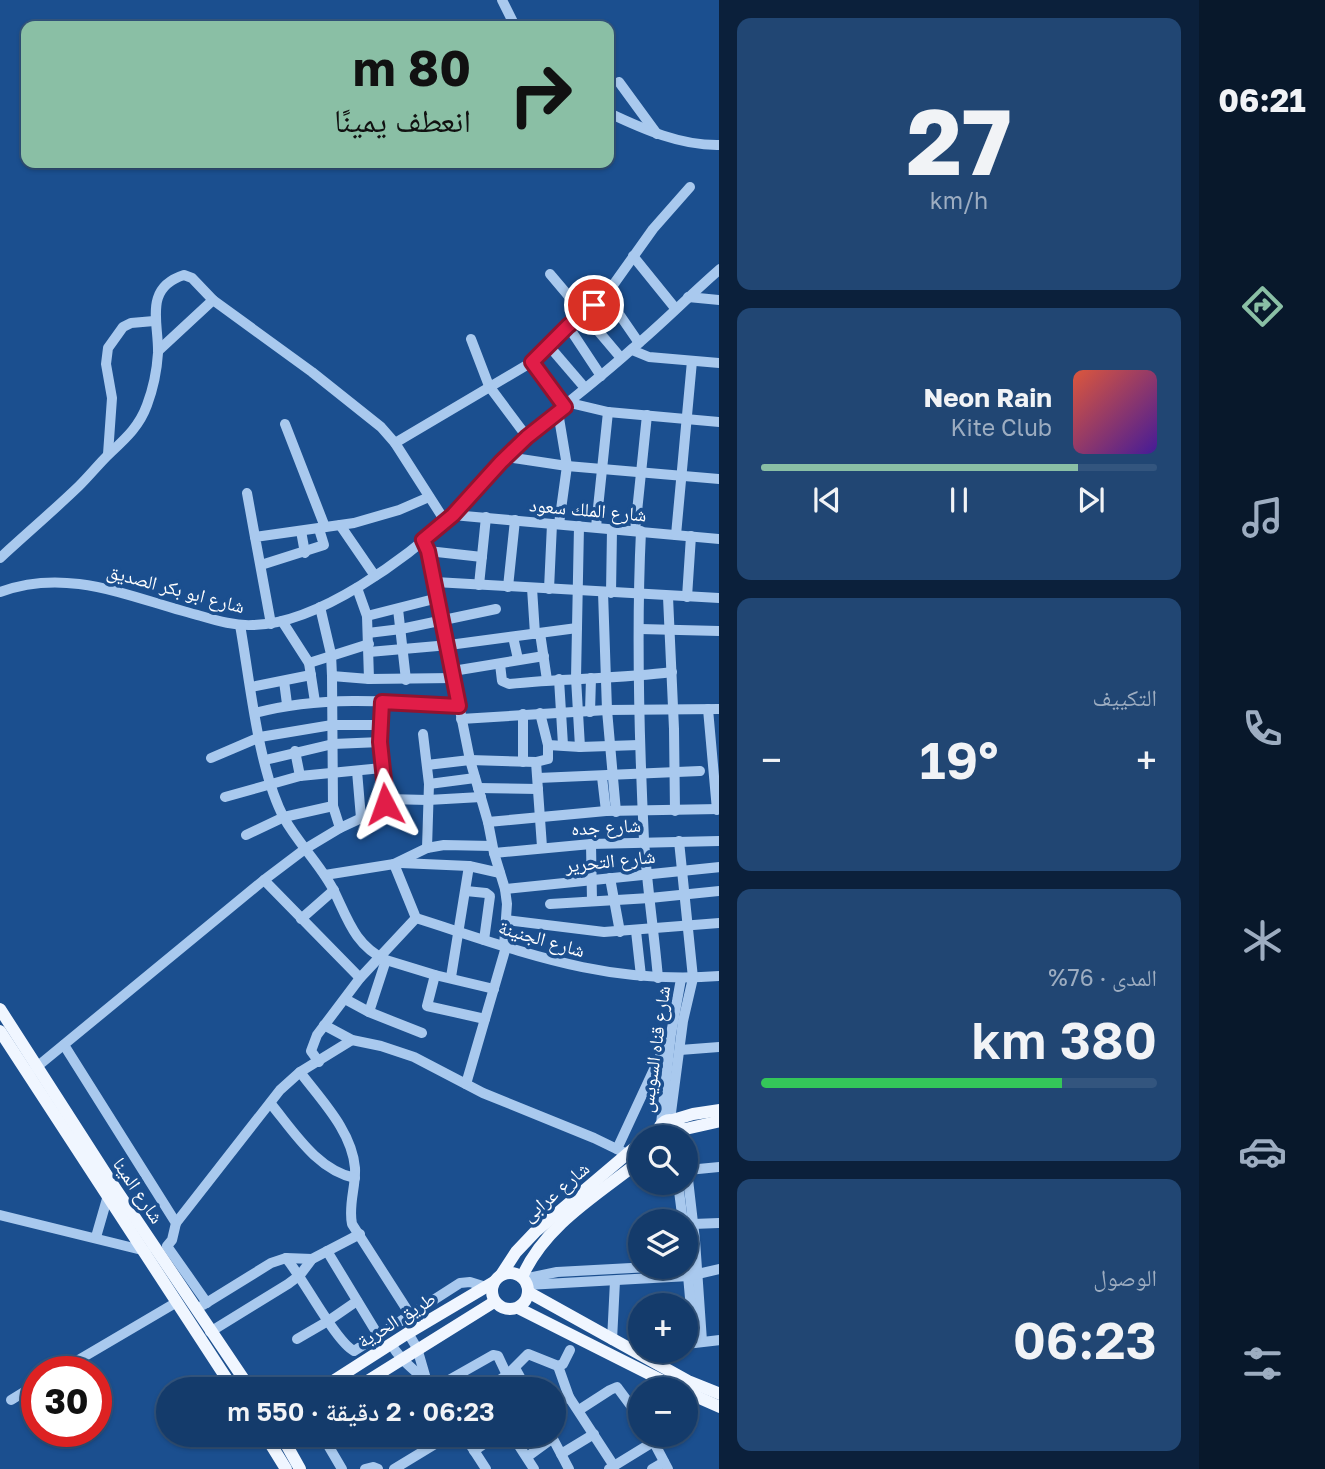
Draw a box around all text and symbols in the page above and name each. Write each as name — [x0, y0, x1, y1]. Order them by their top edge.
text: 80 m — [353, 38, 471, 97]
icon: right — [495, 49, 586, 140]
text: 06:21 — [1218, 81, 1306, 119]
text: 27 — [906, 86, 1012, 195]
text: انعطف يمينًا — [334, 101, 471, 139]
text: km/h — [930, 186, 988, 214]
pin — [564, 275, 624, 335]
icon: directions — [1238, 282, 1287, 331]
icon: arrive — [575, 286, 613, 324]
text: Neon Rain — [923, 382, 1052, 413]
text: Kite Club — [951, 413, 1052, 441]
icon: previous — [808, 481, 846, 519]
icon: pause — [940, 481, 978, 519]
icon: next — [1072, 481, 1110, 519]
street label: شارع الملك سعود — [528, 492, 648, 527]
icon: music — [1238, 493, 1287, 542]
street label: شارع ابو بكر الصديق — [104, 559, 247, 618]
text: التكييف — [1092, 683, 1157, 711]
icon: phone — [1238, 704, 1287, 753]
text: 19° — [920, 728, 998, 790]
text: − — [761, 737, 782, 782]
text: + — [1136, 737, 1157, 782]
position arrow — [348, 767, 422, 841]
street label: شارع جده — [571, 813, 641, 840]
street label: شارع التحرير — [563, 844, 656, 877]
street label: شارع الجنينة — [496, 915, 588, 962]
icon: climate — [1238, 916, 1287, 965]
text: المدى · 76% — [1048, 963, 1157, 991]
street label: شارع قناه السويس — [634, 984, 675, 1114]
text: 380 km — [971, 1008, 1157, 1070]
map controls — [628, 1125, 698, 1447]
button: search — [628, 1125, 698, 1195]
icon: car — [1238, 1127, 1287, 1176]
street label: شارع المينا — [108, 1153, 169, 1228]
street label: شارع عرابى — [517, 1156, 594, 1227]
button: layers — [628, 1209, 698, 1279]
text: الوصول — [1093, 1263, 1157, 1291]
street label: طريق الحرية — [353, 1286, 440, 1353]
button: + — [628, 1293, 698, 1363]
text: 06:23 — [1013, 1308, 1157, 1370]
icon: filters — [1238, 1339, 1287, 1388]
speed limit sign: 30 — [21, 1356, 112, 1447]
button: − — [628, 1377, 698, 1447]
text: 06:23 · 2 دقيقة · 550 m — [227, 1396, 495, 1427]

